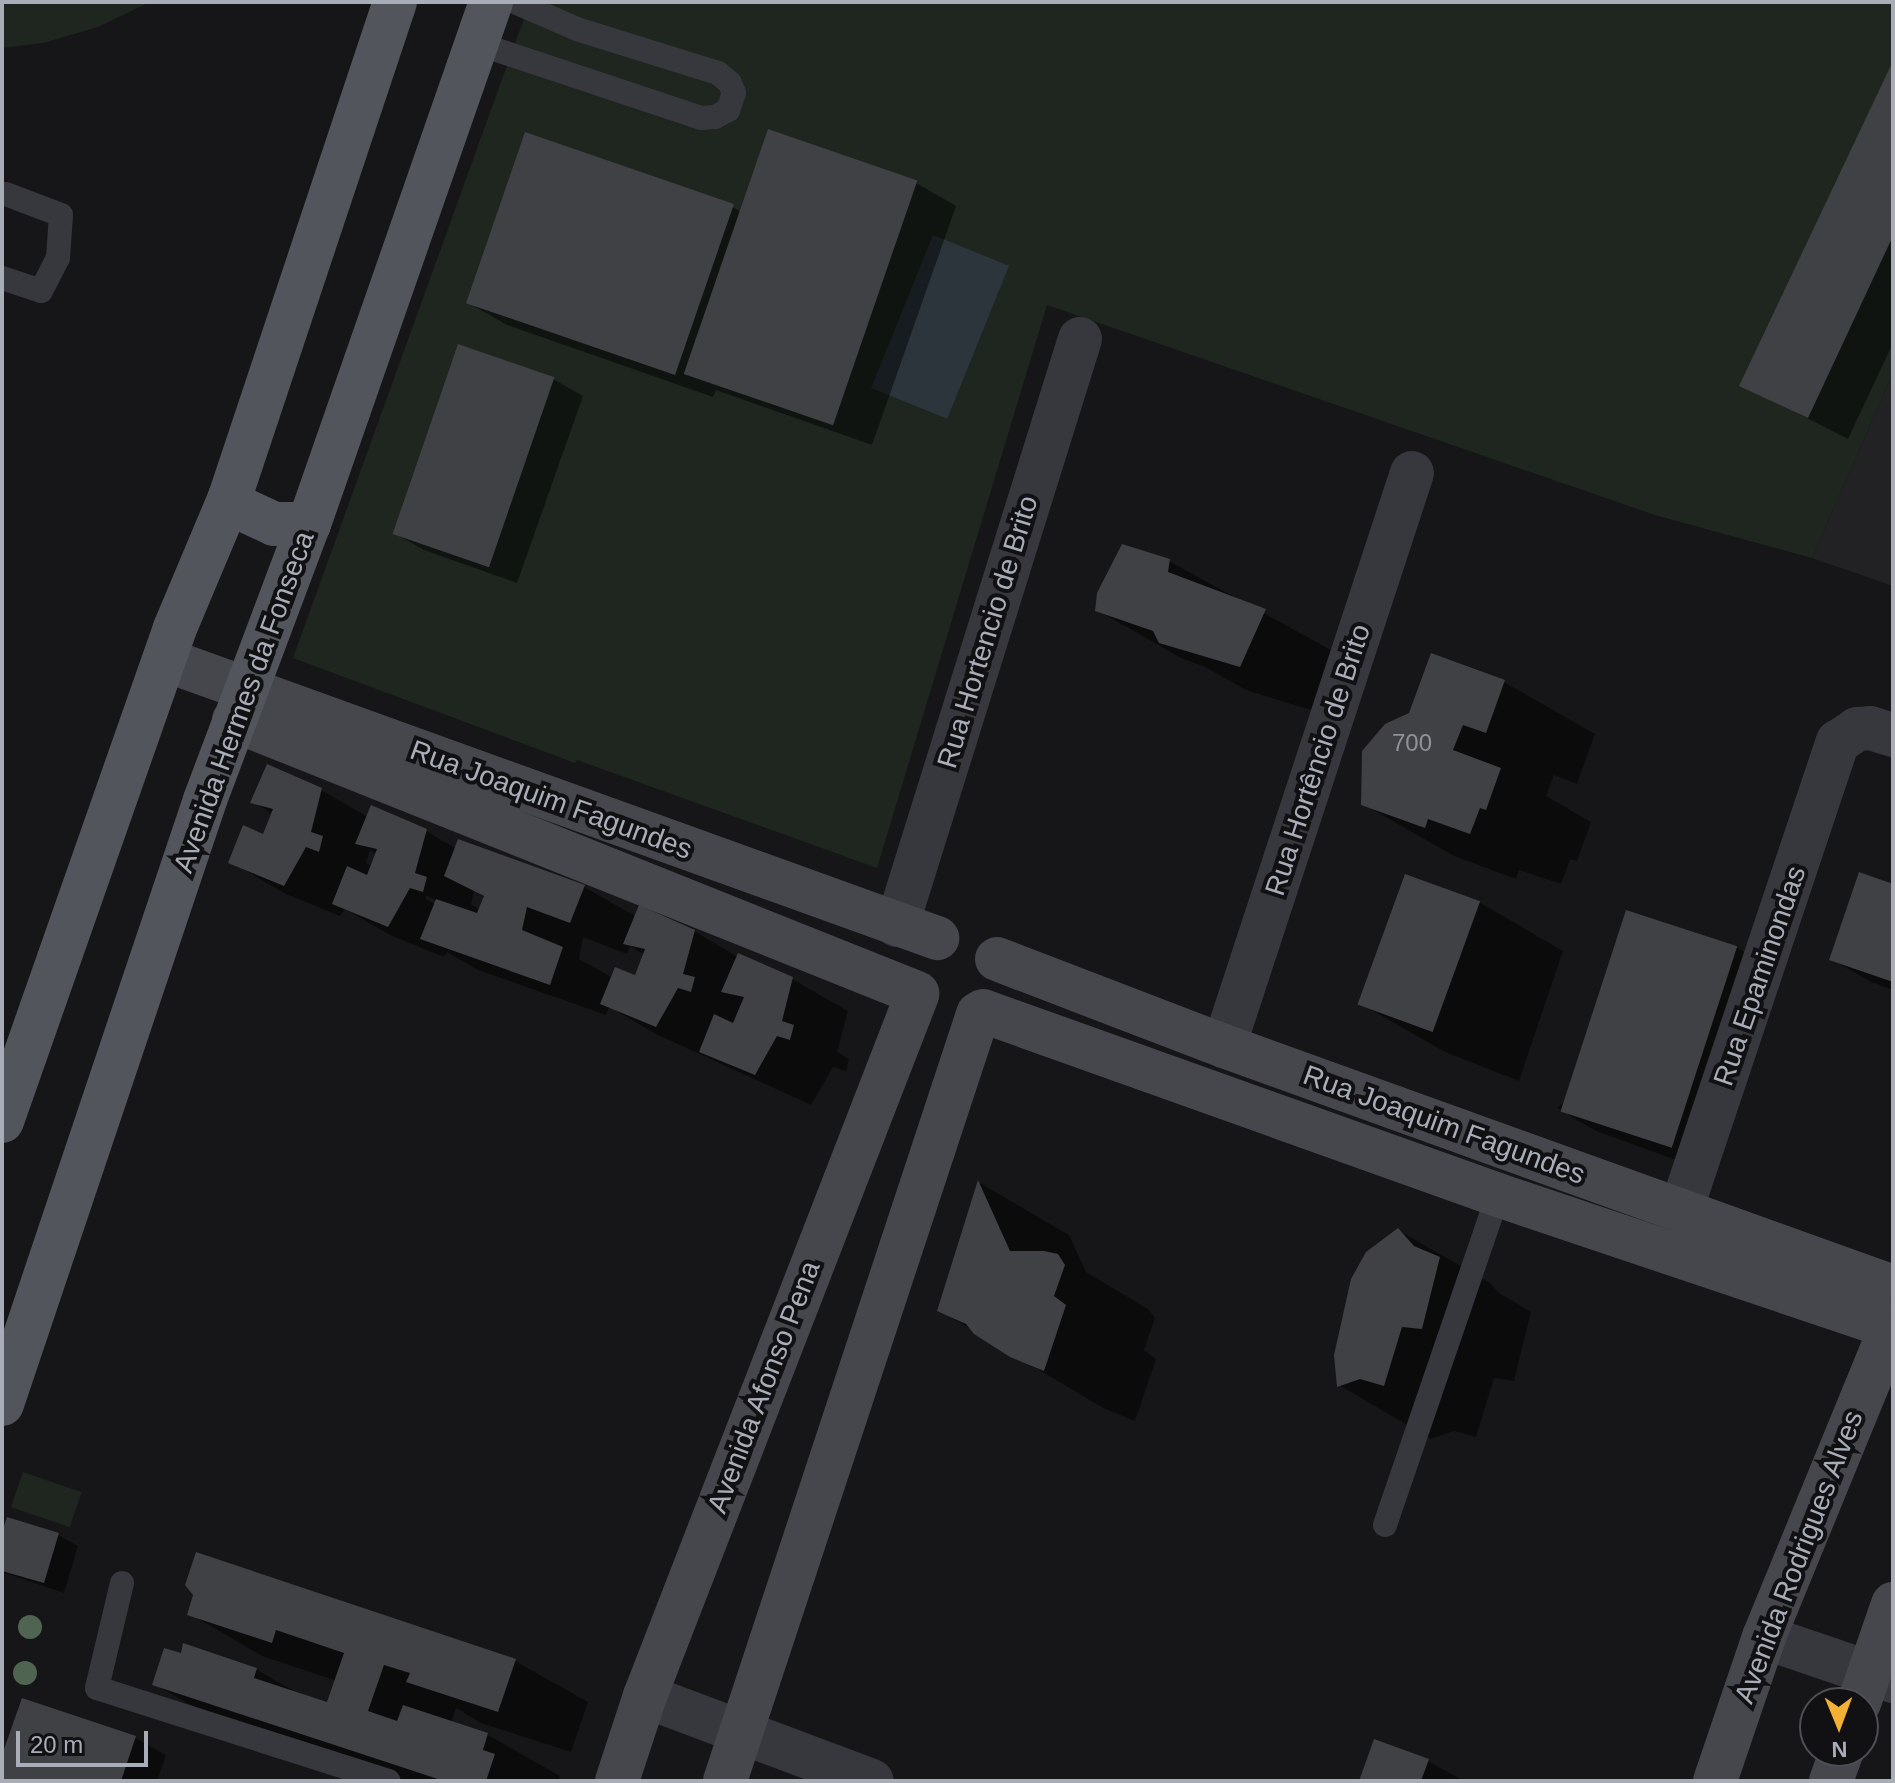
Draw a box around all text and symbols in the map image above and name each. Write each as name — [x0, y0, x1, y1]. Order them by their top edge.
street label: Rua Hortencio de Brito — [931, 492, 1045, 772]
street label: Avenida Hermes da Fonseca — [167, 527, 321, 877]
street label: Rua Hortêncio de Brito — [1258, 620, 1378, 900]
house number: 700 — [1392, 729, 1432, 757]
street label: Rua Joaquim Fagundes — [406, 733, 696, 867]
street label: Rua Epaminondas — [1707, 862, 1813, 1090]
street label: Rua Joaquim Fagundes — [1299, 1058, 1589, 1192]
street label: Avenida Afonso Pena — [700, 1256, 828, 1518]
street label: Avenida Rodrigues Alves — [1727, 1405, 1871, 1709]
north arrow — [1799, 1687, 1879, 1767]
scale bar — [20, 1715, 152, 1765]
text: 20 m — [30, 1731, 83, 1758]
text: N — [1831, 1737, 1848, 1762]

